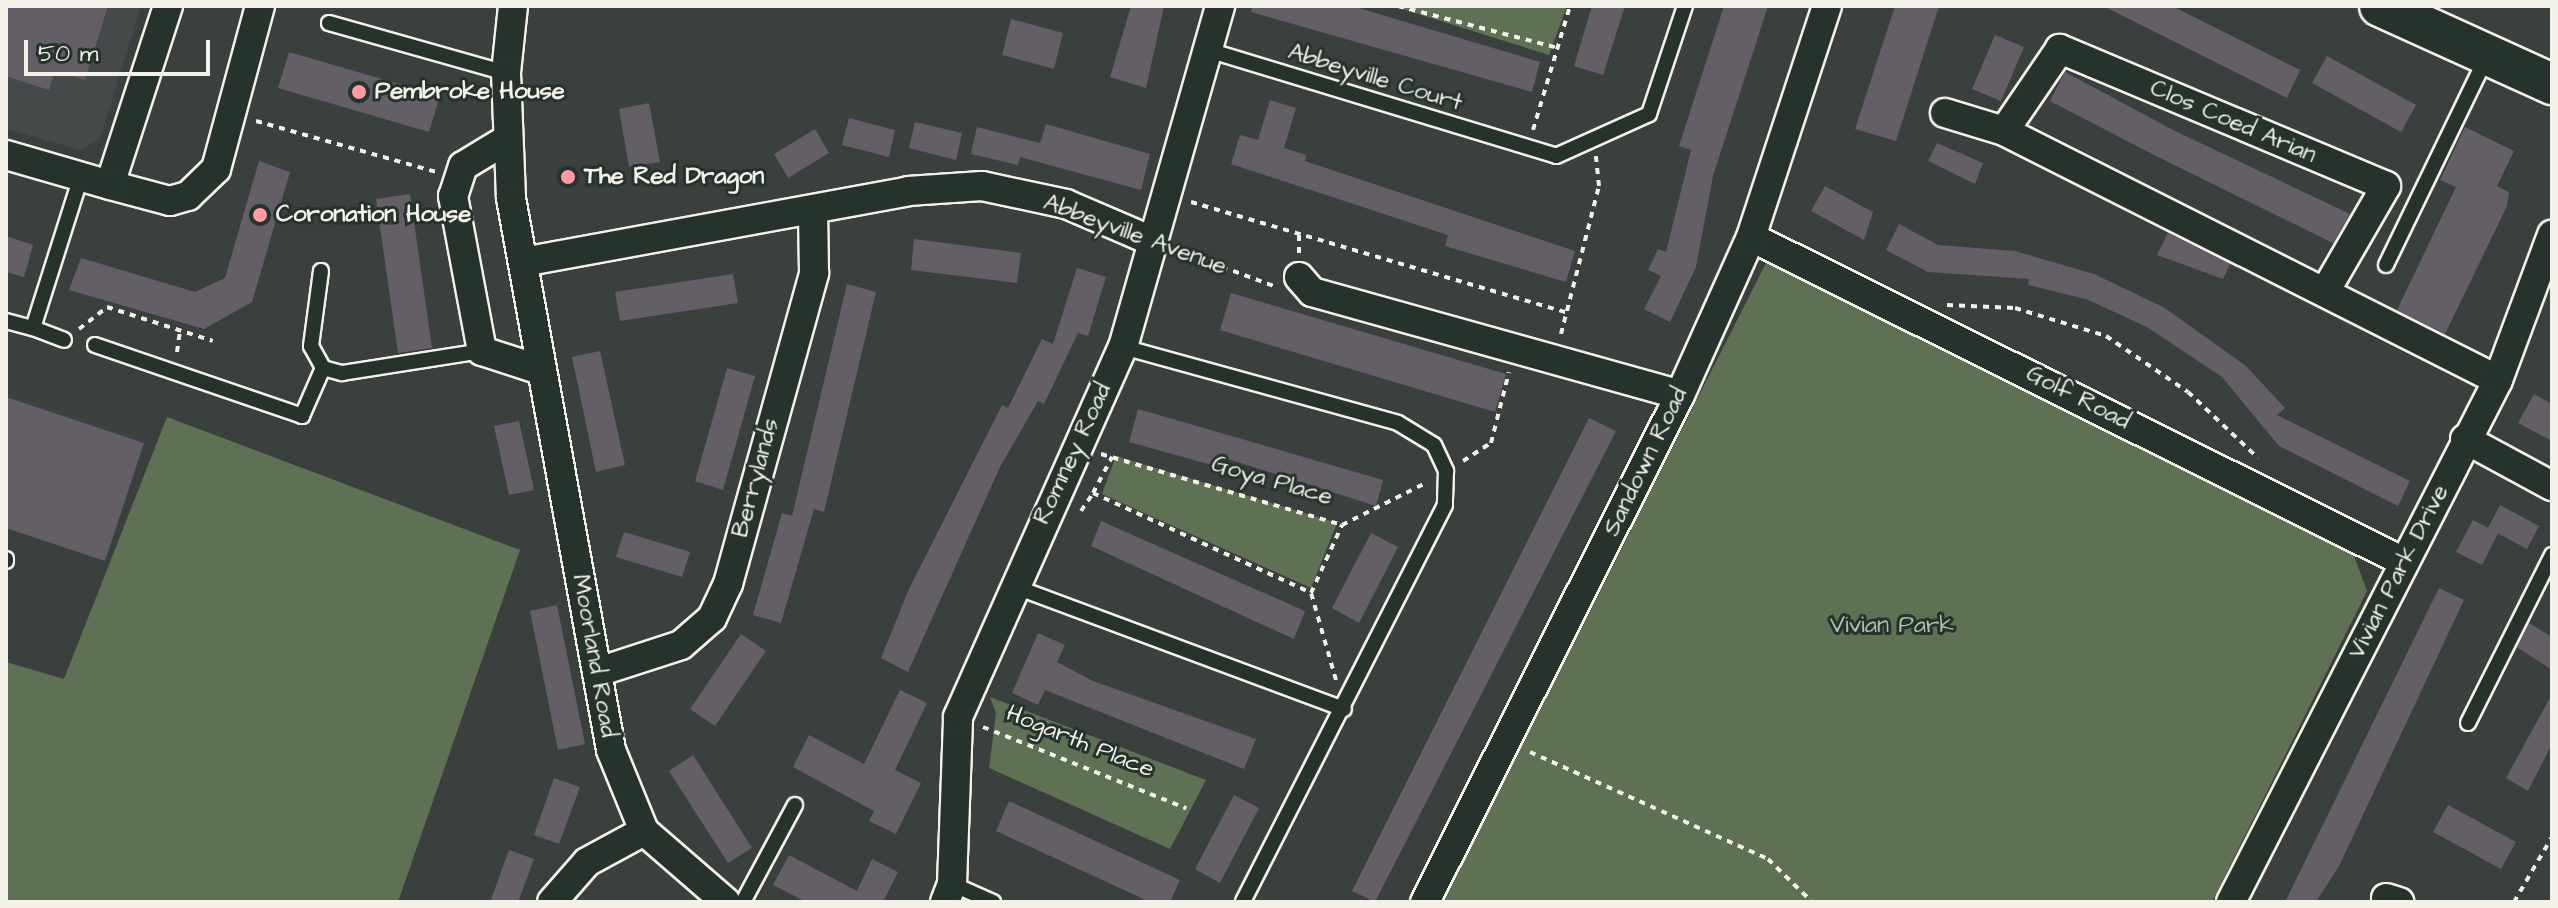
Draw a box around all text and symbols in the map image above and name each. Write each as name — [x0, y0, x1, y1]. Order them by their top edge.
scale bar — [28, 24, 214, 74]
text: 50 m — [38, 37, 98, 71]
street label: Abbeyville Court — [1285, 38, 1465, 118]
street label: Clos Coed Arian — [2146, 74, 2320, 170]
place label: Pembroke House — [375, 78, 565, 106]
marker: Pembroke House — [350, 83, 368, 101]
place label: The Red Dragon — [584, 163, 764, 191]
marker: The Red Dragon — [559, 168, 577, 186]
street label: Abbeyville Avenue — [1040, 189, 1230, 281]
place label: Coronation House — [276, 201, 471, 229]
marker: Coronation House — [251, 206, 269, 224]
street label: Golf Road — [2021, 360, 2135, 436]
street label: Romney Road — [1028, 379, 1118, 529]
street label: Sandown Road — [1598, 383, 1694, 541]
street label: Berrylands — [726, 415, 786, 541]
street label: Goya Place — [1208, 450, 1336, 512]
street label: Vivian Park Drive — [2343, 480, 2455, 664]
street label: Moorland Road — [565, 572, 623, 740]
park label: Vivian Park — [1830, 612, 1954, 640]
street label: Hogarth Place — [1002, 699, 1158, 785]

